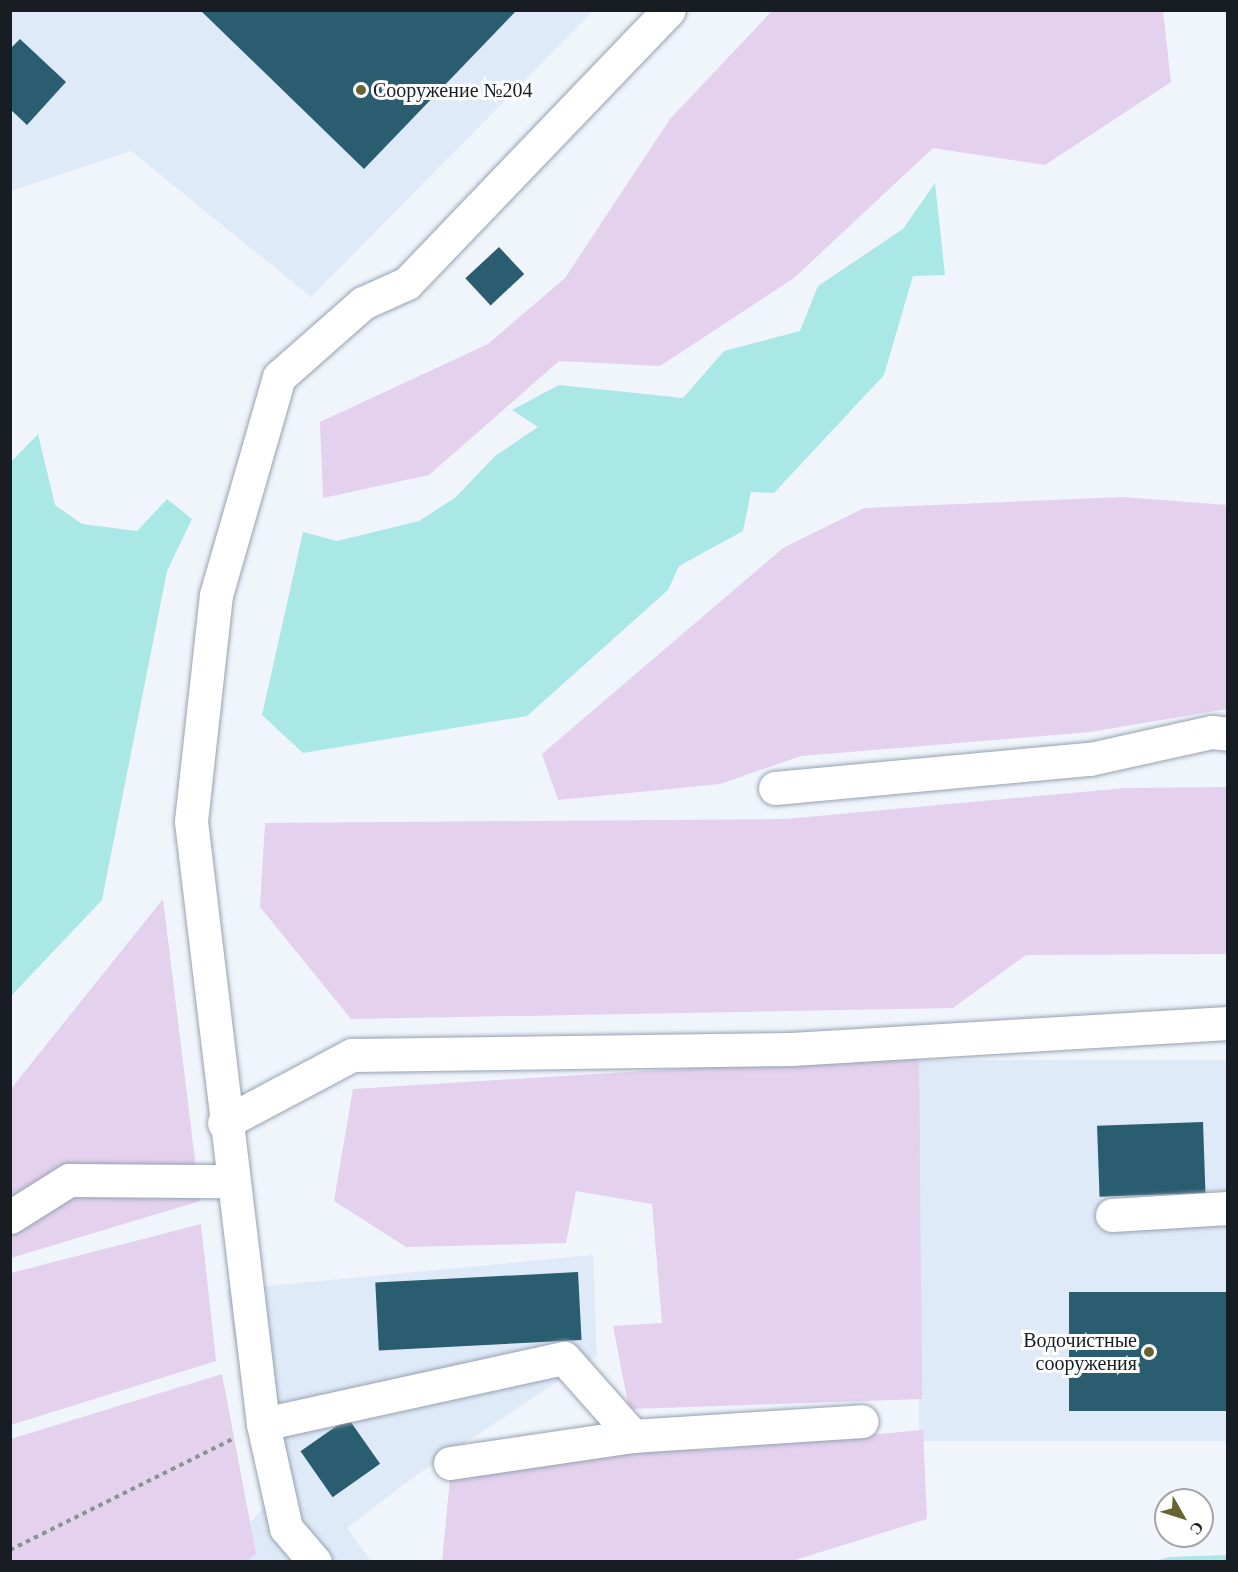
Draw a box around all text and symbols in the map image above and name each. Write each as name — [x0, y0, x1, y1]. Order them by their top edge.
place label: Сооружение №204 — [373, 78, 533, 102]
marker: Сооружение №204 — [354, 83, 368, 97]
place label: Водочистные сооружения — [1023, 1328, 1137, 1375]
marker: Водочистные сооружения — [1142, 1345, 1156, 1359]
north arrow — [1154, 1488, 1214, 1548]
text: С — [1187, 1519, 1207, 1538]

